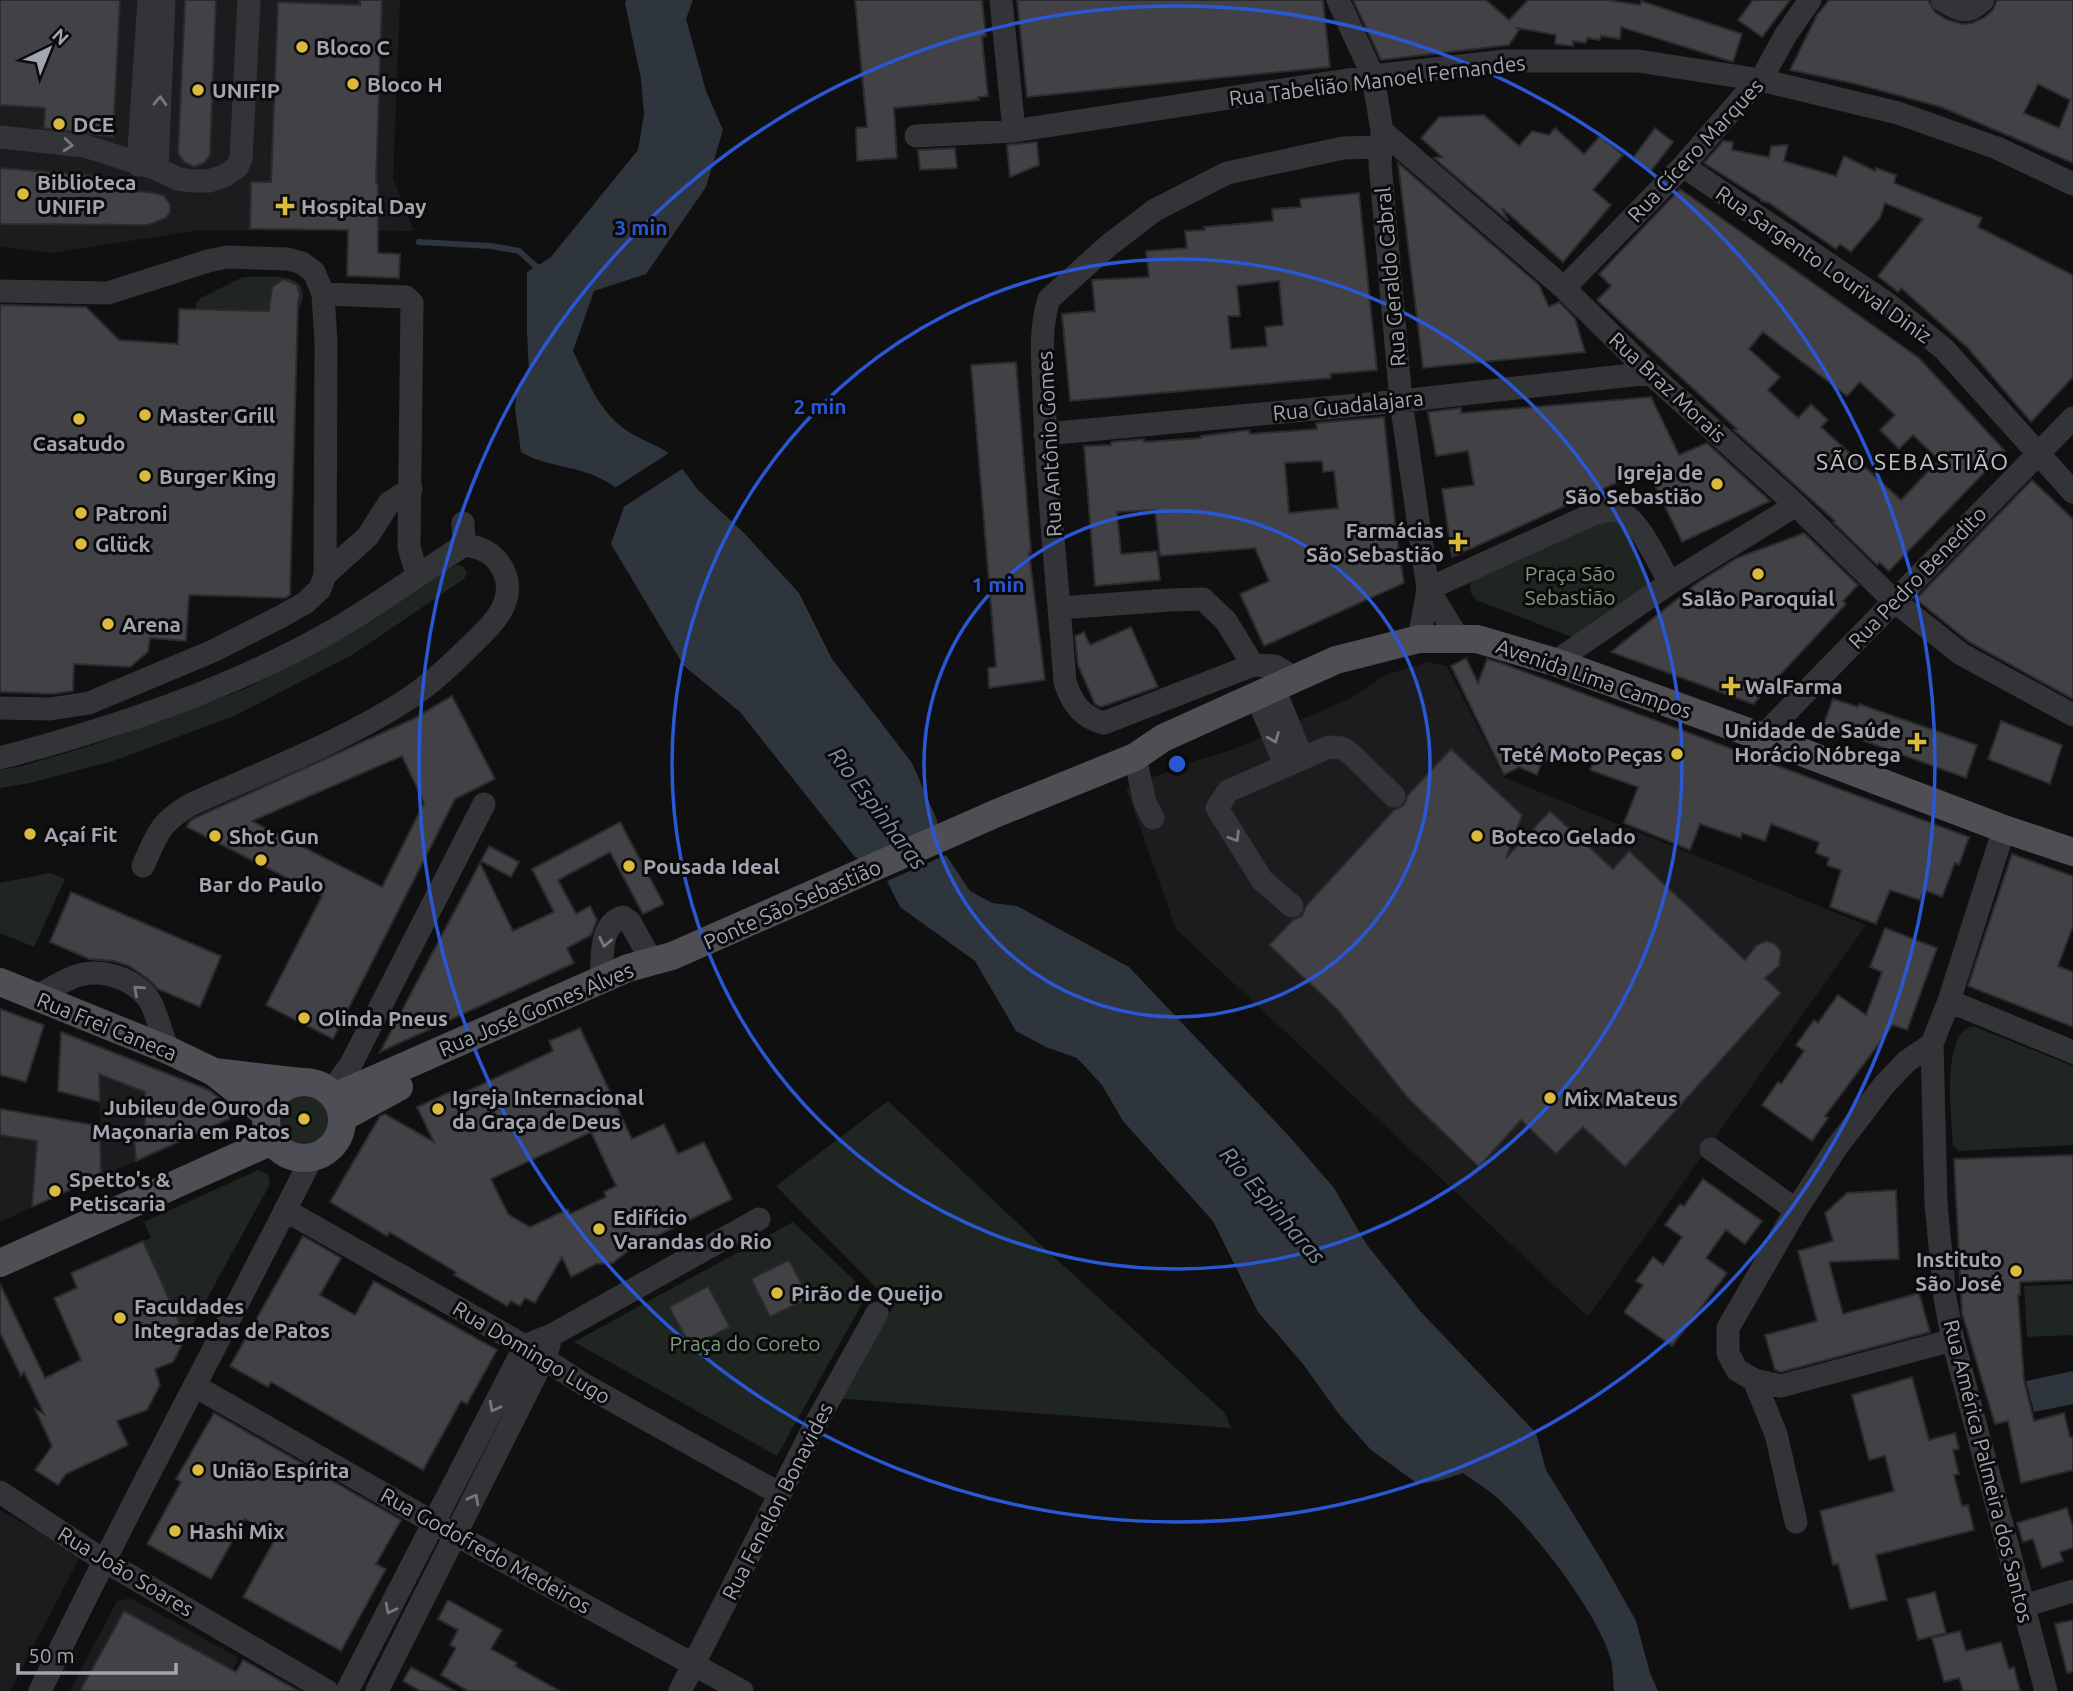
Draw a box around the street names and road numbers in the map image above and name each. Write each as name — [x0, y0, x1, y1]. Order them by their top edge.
street label: Rua Tabelião Manoel Fernandes — [1228, 50, 1526, 110]
street label: Rua Cícero Marques — [1622, 73, 1768, 227]
street label: Rua Sargento Lourival Diniz — [1712, 180, 1936, 348]
street label: Rua Geraldo Cabral — [1370, 186, 1410, 368]
street label: Rua Braz Morais — [1605, 327, 1731, 447]
street label: Rua Antônio Gomes — [1032, 350, 1066, 538]
street label: Rua Guadalajara — [1271, 385, 1425, 425]
street label: Rua Pedro Benedito — [1843, 501, 1991, 653]
street label: Avenida Lima Campos — [1493, 633, 1695, 723]
street label: Ponte São Sebastião — [700, 854, 884, 954]
street label: Rua José Gomes Alves — [435, 957, 637, 1061]
street label: Rua Frei Caneca — [34, 987, 180, 1065]
street label: Rua Domingo Lugo — [449, 1296, 615, 1408]
street label: Rua América Palmeira dos Santos — [1940, 1317, 2038, 1625]
street label: Rua Fenelon Bonavides — [717, 1398, 837, 1604]
street label: Rua Godofredo Medeiros — [377, 1482, 595, 1618]
street label: Rua João Soares — [54, 1521, 198, 1621]

